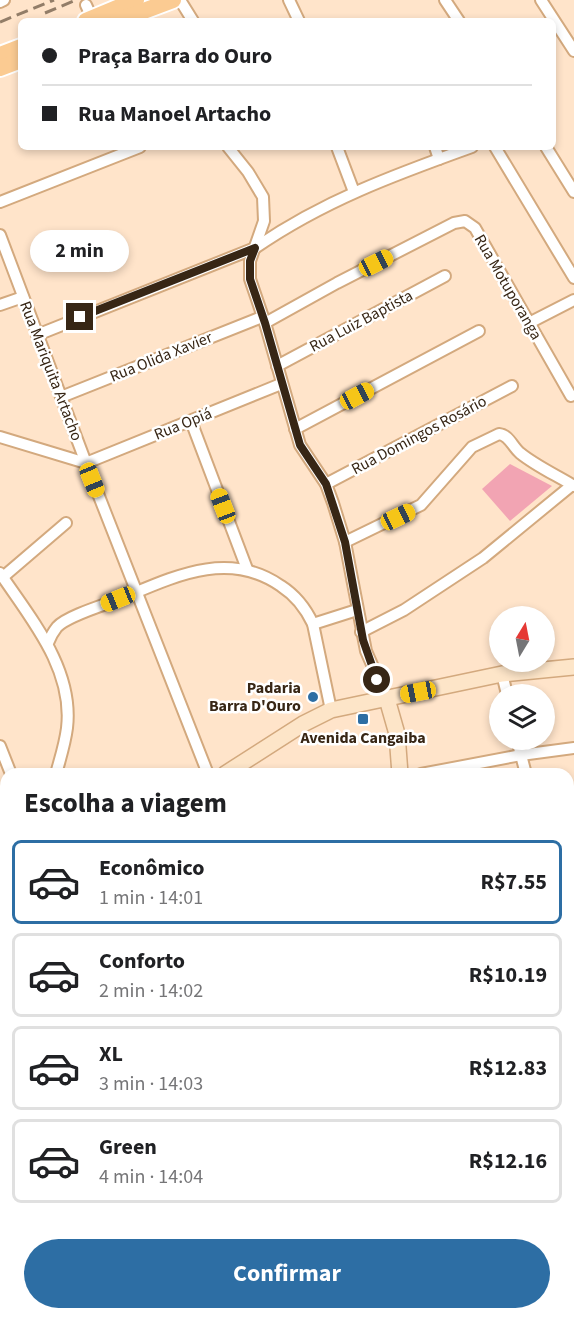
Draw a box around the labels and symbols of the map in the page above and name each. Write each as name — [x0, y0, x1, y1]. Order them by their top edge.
callout: 2 min — [31, 230, 130, 272]
street label: Rua Motuporanga — [469, 230, 547, 344]
car — [356, 247, 396, 279]
street label: Rua Luiz Baptista — [305, 284, 417, 358]
street label: Rua Mariquita Artacho — [14, 298, 88, 444]
route end — [66, 303, 93, 330]
street label: Rua Olida Xavier — [106, 326, 216, 388]
car — [337, 380, 377, 412]
street label: Rua Domingos Rosário — [347, 390, 491, 480]
street label: Rua Opiá — [151, 402, 215, 446]
car — [77, 460, 107, 500]
car — [208, 486, 238, 526]
car — [378, 501, 418, 533]
car — [98, 584, 138, 614]
north arrow — [489, 606, 555, 672]
route start — [363, 666, 390, 693]
place label: Padaria Barra D'Ouro — [209, 677, 301, 717]
car — [399, 680, 437, 704]
marker: Padaria Barra D'Ouro — [306, 690, 320, 704]
marker: Avenida Cangaiba — [356, 712, 370, 726]
place label: Avenida Cangaiba — [299, 727, 426, 749]

